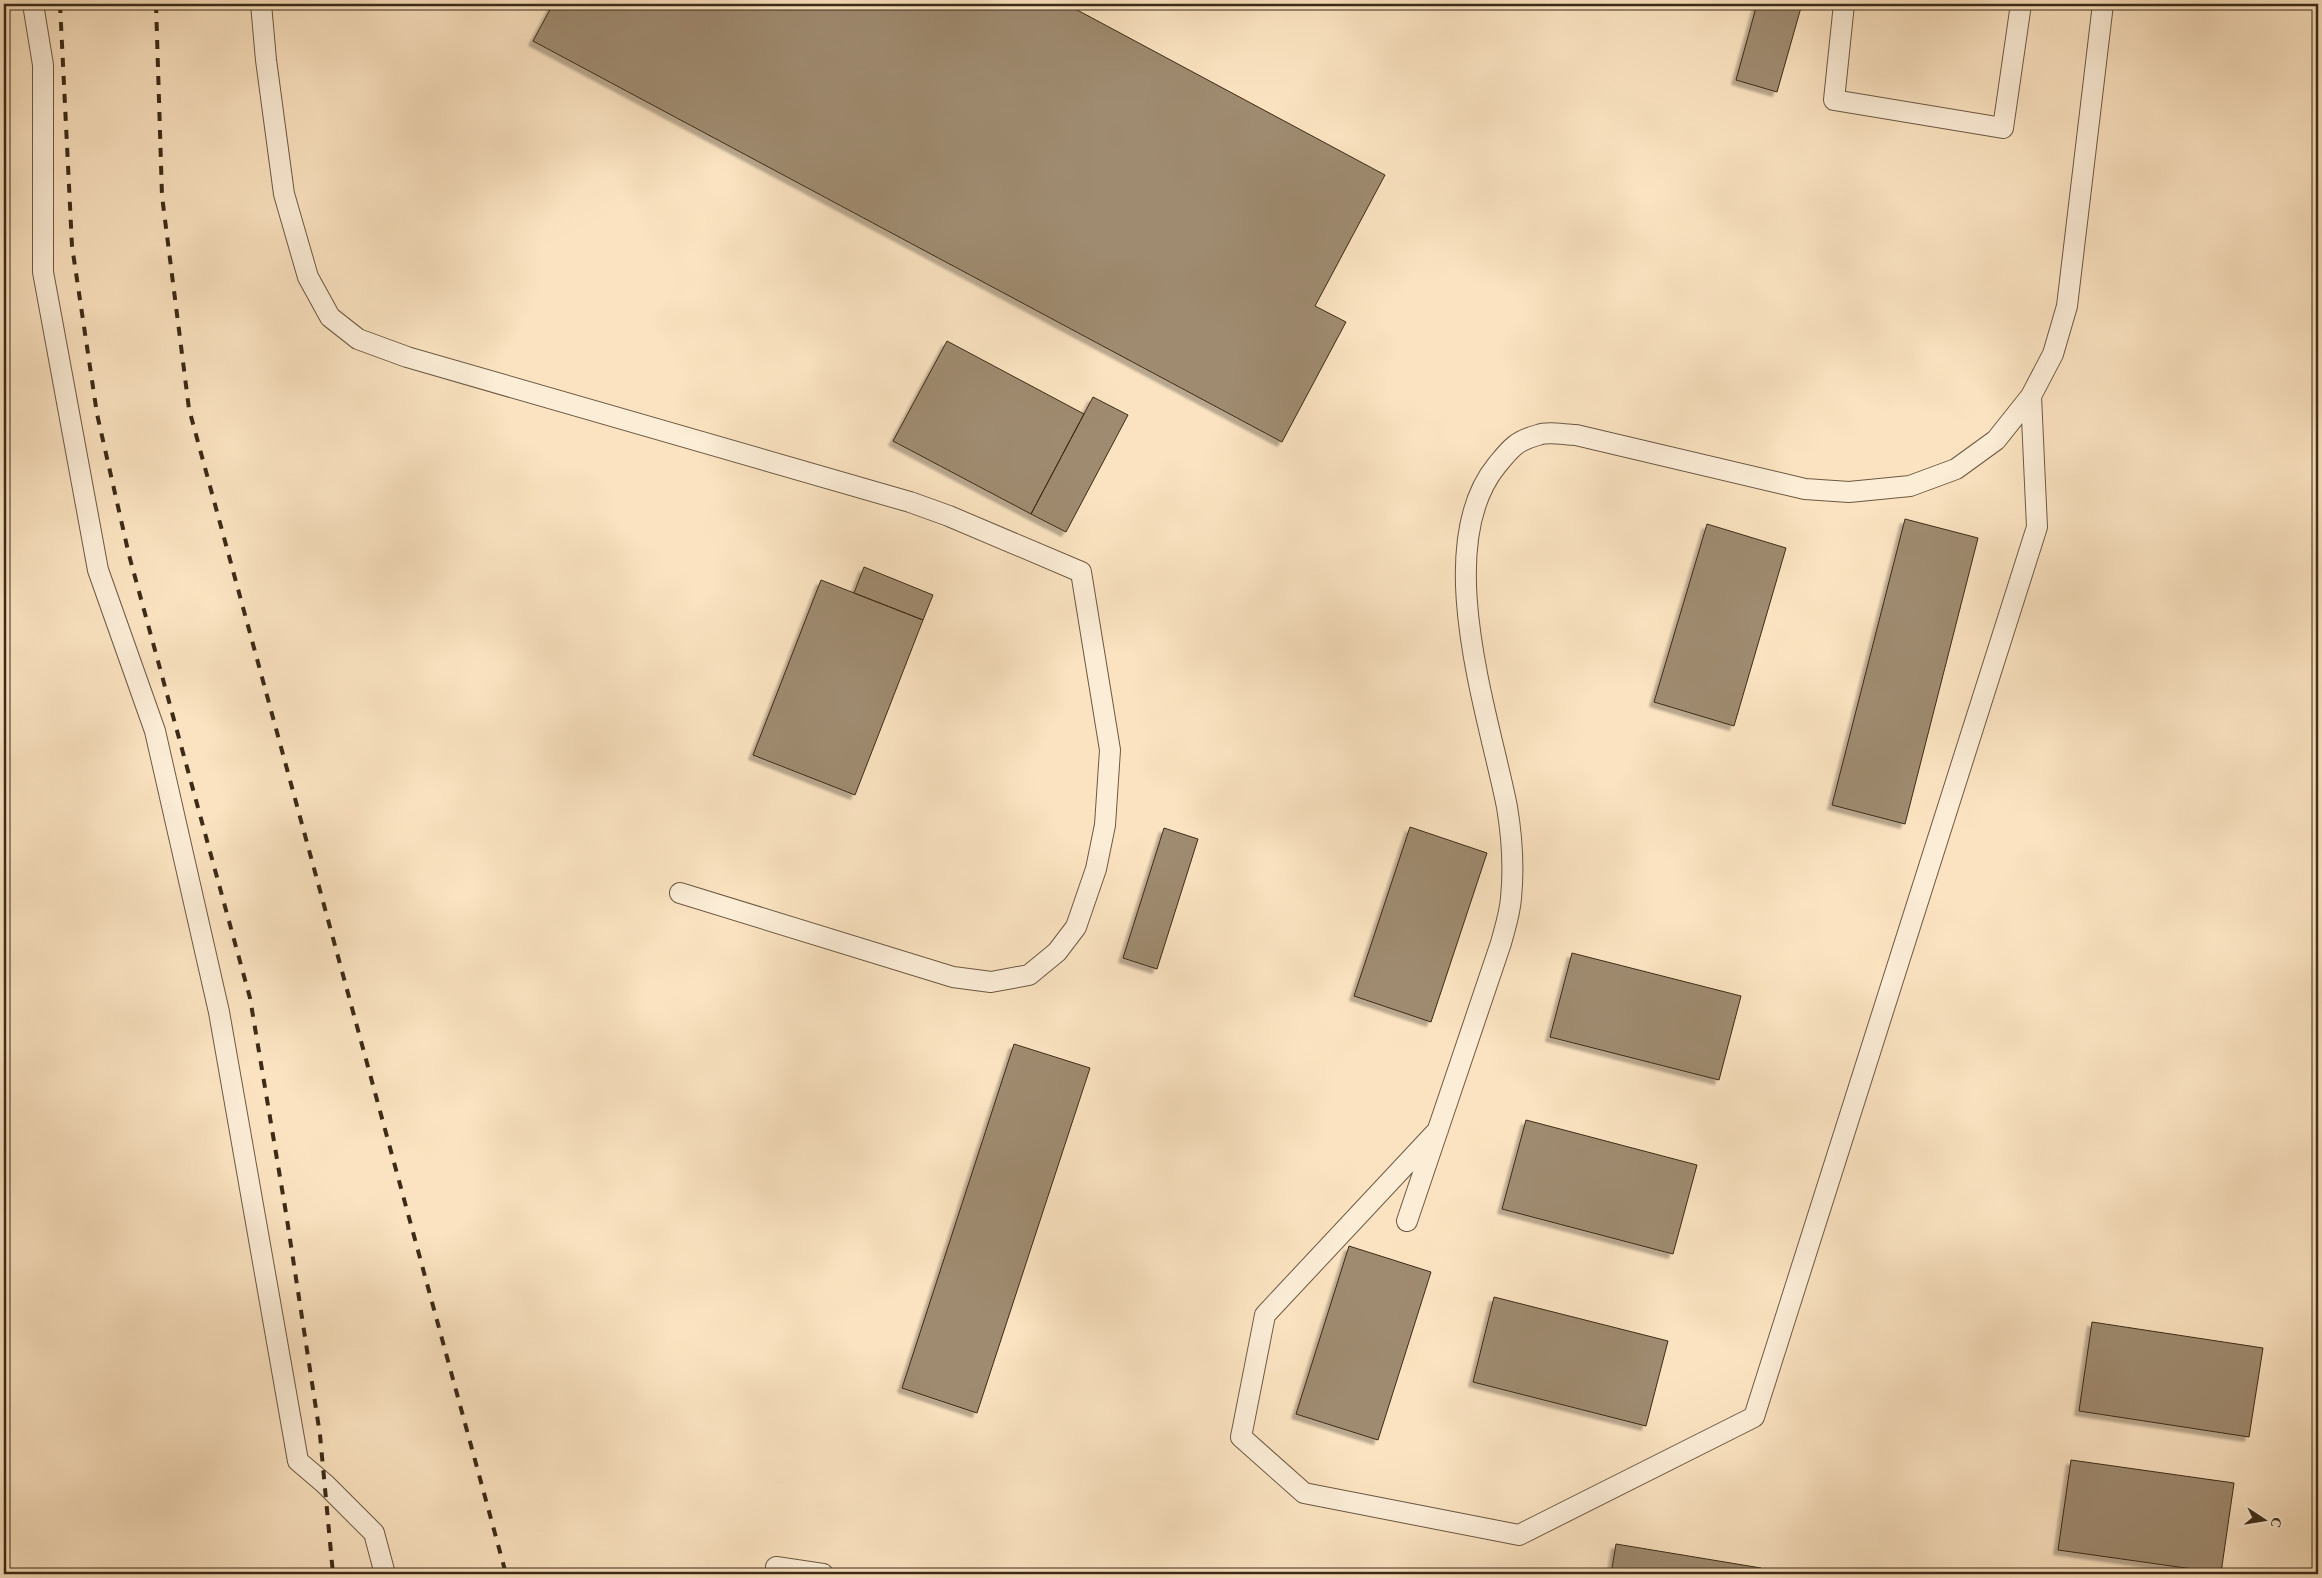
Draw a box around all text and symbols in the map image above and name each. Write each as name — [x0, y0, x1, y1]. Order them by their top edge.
north arrow — [2240, 1496, 2290, 1546]
text: С — [2267, 1516, 2287, 1529]

